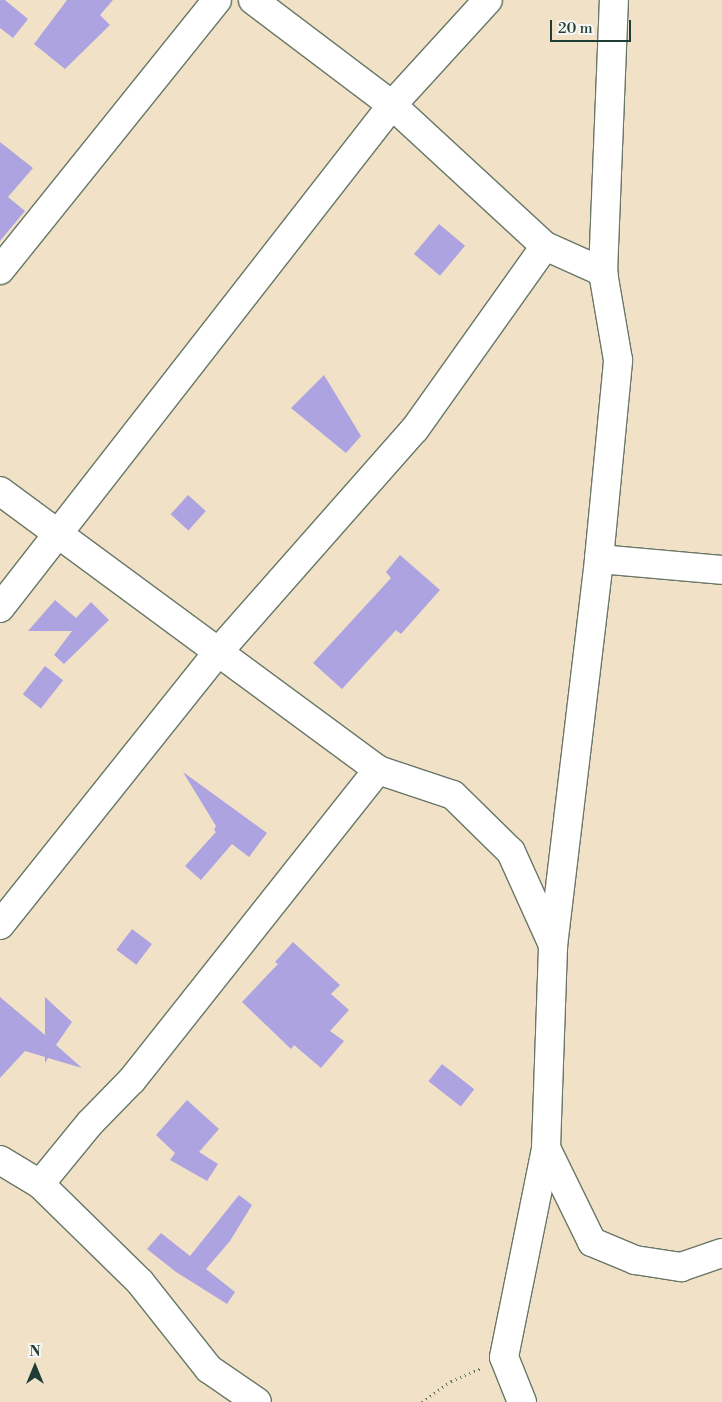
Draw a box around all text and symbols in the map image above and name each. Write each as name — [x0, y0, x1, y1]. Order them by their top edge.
scale bar — [552, 10, 633, 42]
text: 20 m — [558, 19, 593, 38]
north arrow — [10, 1342, 60, 1392]
text: N — [29, 1343, 41, 1361]

